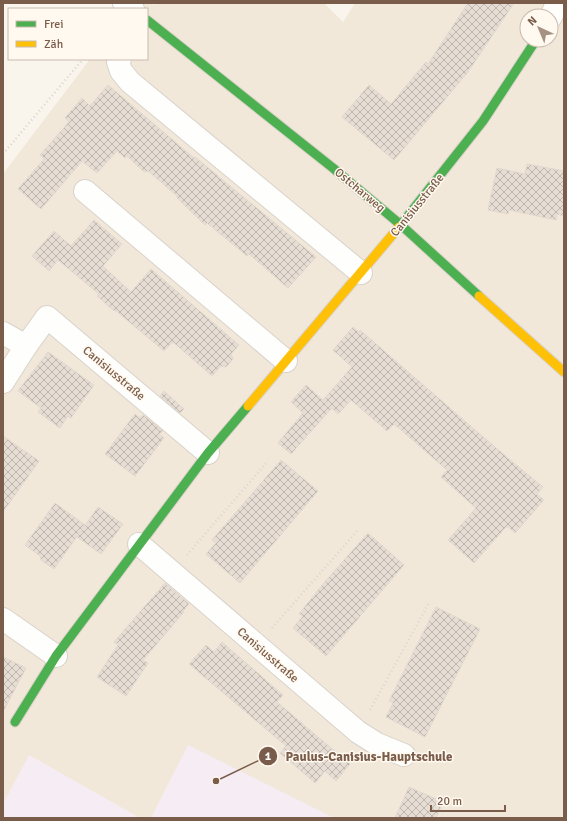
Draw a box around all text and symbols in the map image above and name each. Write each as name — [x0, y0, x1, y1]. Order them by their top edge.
legend — [8, 8, 148, 60]
north arrow — [519, 8, 559, 48]
text: N — [525, 14, 540, 29]
text: Frei — [44, 17, 63, 32]
text: Zäh — [44, 37, 63, 52]
street label: Ostcharweg — [331, 165, 388, 216]
street label: Canisiusstraße — [387, 171, 447, 240]
street label: Canisiusstraße — [79, 343, 148, 404]
street label: Canisiusstraße — [234, 625, 302, 686]
callout: Paulus-Canisius-Hauptschule — [258, 743, 461, 768]
text: 1 — [265, 749, 272, 764]
text: Paulus-Canisius-Hauptschule — [285, 749, 453, 765]
scale bar — [431, 787, 505, 813]
text: 20 m — [437, 794, 462, 809]

